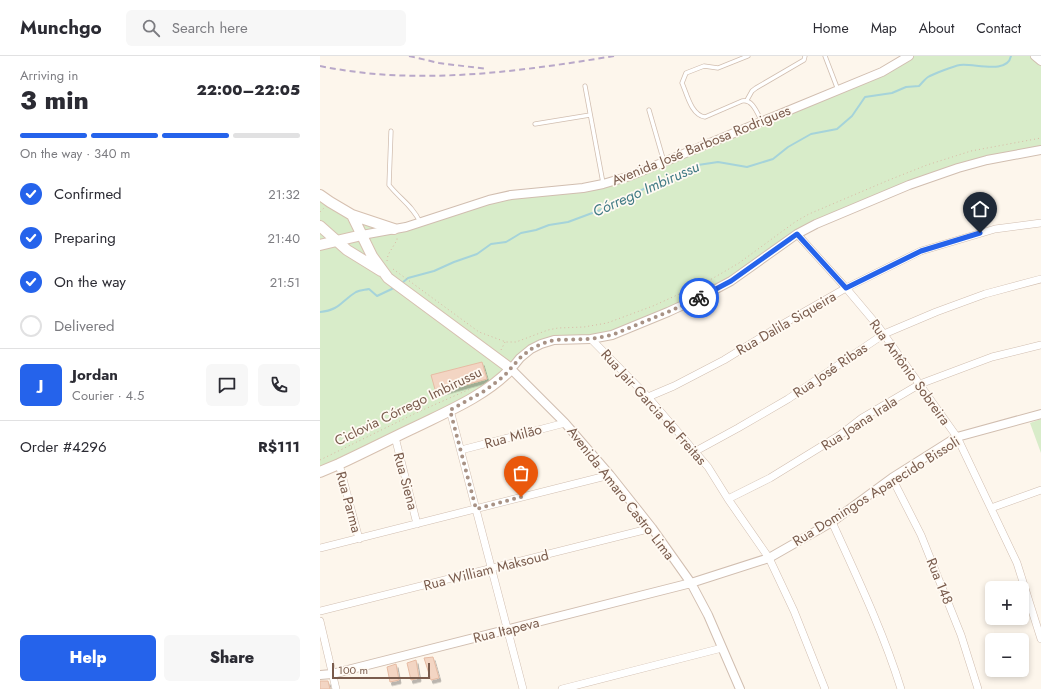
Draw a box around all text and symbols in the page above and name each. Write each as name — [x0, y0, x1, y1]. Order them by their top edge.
search box — [126, 10, 406, 46]
text: Munchgo — [20, 14, 102, 41]
icon: search — [140, 17, 162, 39]
text: Search here — [172, 17, 248, 39]
text: Home — [813, 18, 849, 38]
text: Map — [871, 18, 897, 38]
text: About — [919, 18, 954, 38]
text: Contact — [976, 18, 1021, 38]
text: Arriving in — [20, 66, 78, 85]
text: 22:00–22:05 — [197, 79, 300, 101]
text: 3 min — [20, 81, 89, 119]
street label: Avenida José Barbosa Rodrigues — [609, 100, 794, 190]
text: On the way · 340 m — [20, 144, 131, 163]
water label: Córrego Imbirussu — [589, 155, 703, 222]
icon: check — [20, 183, 42, 205]
text: Confirmed — [54, 183, 122, 205]
text: 21:32 — [268, 185, 300, 204]
pin — [963, 192, 997, 233]
icon: home — [969, 198, 991, 220]
icon: check — [20, 227, 42, 249]
text: Preparing — [54, 227, 116, 249]
text: 21:40 — [267, 229, 300, 248]
icon: check — [20, 271, 42, 293]
text: On the way — [54, 271, 126, 293]
text: 21:51 — [270, 273, 300, 292]
courier — [679, 278, 719, 318]
street label: Rua Dalila Siqueira — [732, 286, 840, 360]
icon: bike — [688, 287, 710, 309]
text: Delivered — [54, 315, 115, 337]
street label: Rua Antônio Sobreira — [865, 315, 955, 429]
street label: Rua José Ribas — [789, 337, 872, 402]
street label: Rua Jair Garcia de Freitas — [597, 345, 712, 470]
street label: Ciclovia Córrego Imbirussu — [331, 362, 485, 450]
text: Jordan — [72, 364, 118, 386]
button: chat — [206, 364, 248, 406]
button: phone — [258, 364, 300, 406]
text: J — [39, 374, 43, 396]
text: Courier · 4.5 — [72, 386, 144, 405]
street label: Rua Joana Irala — [817, 391, 901, 455]
street label: Rua Milão — [482, 419, 544, 453]
street label: Avenida Amaro Castro Lima — [563, 422, 679, 564]
street label: Rua Domingos Aparecido Bissoli — [789, 431, 963, 551]
text: Order #4296 — [20, 436, 107, 458]
text: R$111 — [258, 436, 300, 458]
street label: Rua Siena — [389, 450, 423, 512]
pin — [504, 456, 538, 497]
icon: bag — [510, 462, 532, 484]
street label: Rua Parma — [331, 469, 367, 535]
street label: Rua William Maksoud — [421, 545, 551, 595]
street label: Rua 148 — [922, 555, 958, 607]
map controls — [985, 581, 1029, 677]
button: + — [985, 581, 1029, 625]
street label: Rua Itapeva — [471, 612, 541, 648]
button: − — [985, 633, 1029, 677]
button: Help — [20, 635, 156, 681]
button: Share — [164, 635, 300, 681]
scale bar — [332, 661, 430, 680]
text: 100 m — [338, 662, 368, 678]

